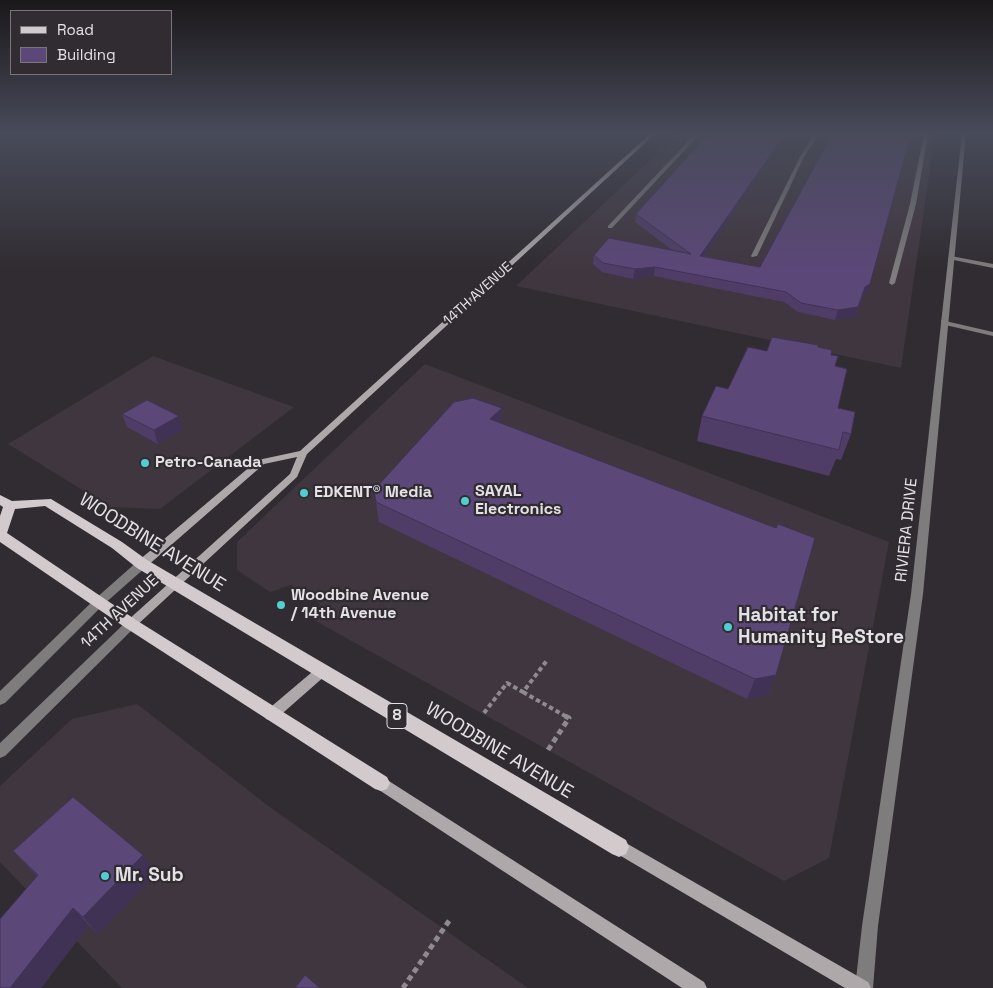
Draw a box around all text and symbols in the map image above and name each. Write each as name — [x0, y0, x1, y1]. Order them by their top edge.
legend — [10, 10, 172, 75]
text: Road — [57, 20, 94, 39]
text: Building — [57, 45, 116, 64]
street label: 14TH AVENUE — [440, 259, 516, 329]
place label: Petro-Canada — [155, 453, 261, 473]
marker: Petro-Canada — [139, 457, 151, 469]
street label: RIVIERA DRIVE — [892, 477, 922, 583]
place label: SAYAL Electronics — [475, 482, 561, 520]
place label: EDKENT® Media — [314, 483, 432, 503]
marker: EDKENT® Media — [298, 487, 310, 499]
street label: WOODBINE AVENUE — [75, 489, 229, 597]
marker: SAYAL Electronics — [459, 495, 471, 507]
street label: 14TH AVENUE — [77, 571, 163, 653]
place label: Woodbine Avenue / 14th Avenue — [291, 586, 429, 624]
marker: Woodbine Avenue / 14th Avenue — [275, 599, 287, 611]
place label: Habitat for Humanity ReStore — [738, 605, 904, 649]
marker: Habitat for Humanity ReStore — [722, 621, 734, 633]
street label: WOODBINE AVENUE — [421, 698, 577, 804]
road number: 8 — [387, 704, 407, 728]
place label: Mr. Sub — [115, 865, 184, 887]
marker: Mr. Sub — [99, 870, 111, 882]

